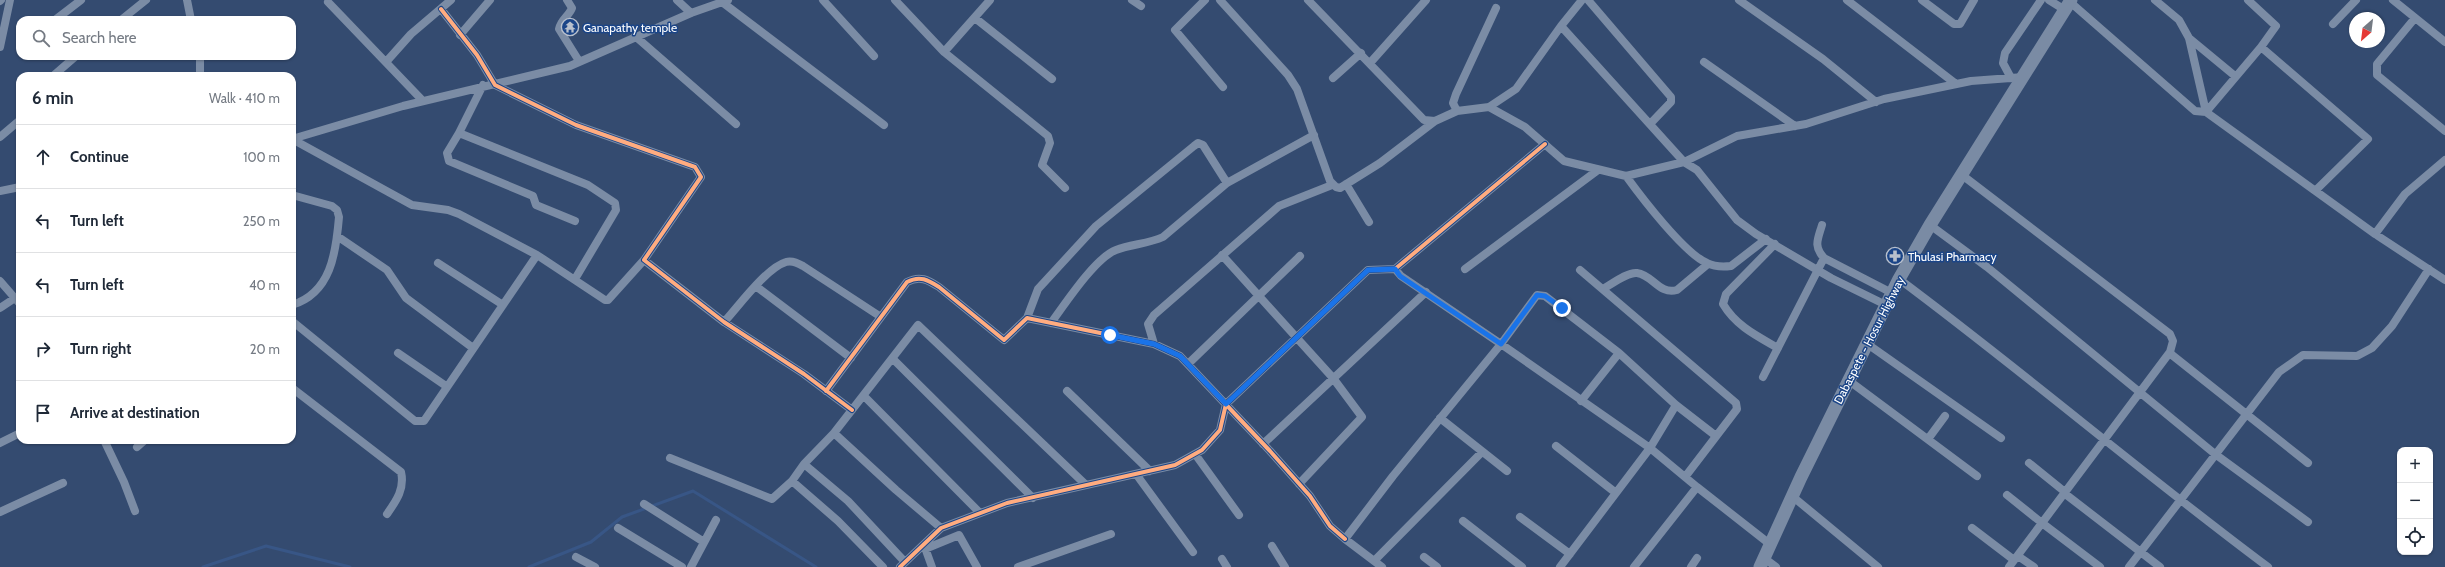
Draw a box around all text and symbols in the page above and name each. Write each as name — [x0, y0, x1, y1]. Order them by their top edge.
north arrow — [2349, 12, 2385, 48]
search box — [16, 16, 296, 60]
temple icon: Ganapathy temple — [560, 17, 580, 37]
place label: Ganapathy temple — [583, 20, 677, 35]
icon: search — [30, 27, 52, 49]
text: Search here — [62, 29, 137, 47]
text: 6 min — [32, 88, 74, 108]
text: Walk · 410 m — [209, 90, 280, 106]
icon: ahead — [32, 146, 54, 168]
text: Continue — [70, 148, 129, 166]
text: 100 m — [243, 149, 280, 165]
icon: left — [32, 210, 54, 232]
text: Turn left — [70, 212, 124, 230]
text: 250 m — [243, 213, 280, 229]
pharmacy icon: Thulasi Pharmacy — [1885, 246, 1905, 266]
place label: Thulasi Pharmacy — [1908, 249, 1997, 264]
icon: left — [32, 274, 54, 296]
street label: Dabaspete - Hosur Highway — [1830, 274, 1908, 406]
text: Turn left — [70, 276, 124, 294]
text: 40 m — [249, 277, 280, 293]
route end — [1553, 299, 1571, 317]
route start — [1101, 326, 1119, 344]
icon: right — [32, 338, 54, 360]
text: Turn right — [70, 340, 131, 358]
text: 20 m — [250, 341, 280, 357]
icon: arrive — [32, 402, 54, 424]
text: Arrive at destination — [70, 404, 200, 422]
map controls — [2397, 447, 2433, 555]
button: + — [2397, 447, 2433, 483]
button: − — [2397, 483, 2433, 519]
button: locate — [2397, 519, 2433, 555]

